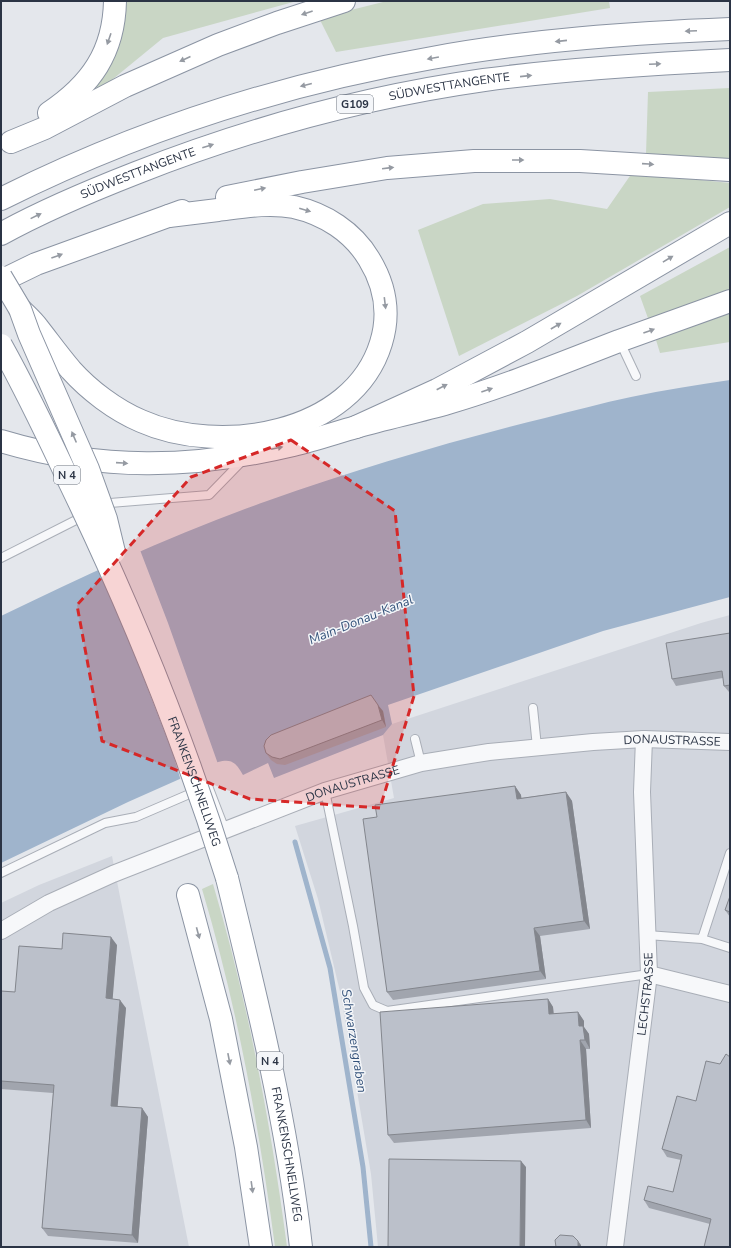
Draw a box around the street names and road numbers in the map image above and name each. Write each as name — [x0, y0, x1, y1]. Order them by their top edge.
street label: SÜDWESTTANGENTE — [387, 69, 511, 105]
road number: G109 — [337, 95, 373, 113]
street label: SÜDWESTTANGENTE — [78, 144, 198, 203]
road number: N 4 — [54, 466, 80, 484]
street label: FRANKENSCHNELLWEG — [164, 714, 225, 849]
street label: DONAUSTRASSE — [623, 731, 721, 750]
street label: DONAUSTRASSE — [303, 762, 401, 806]
street label: LECHSTRASSE — [633, 952, 657, 1036]
road number: N 4 — [257, 1052, 283, 1070]
street label: FRANKENSCHNELLWEG — [267, 1085, 306, 1223]

